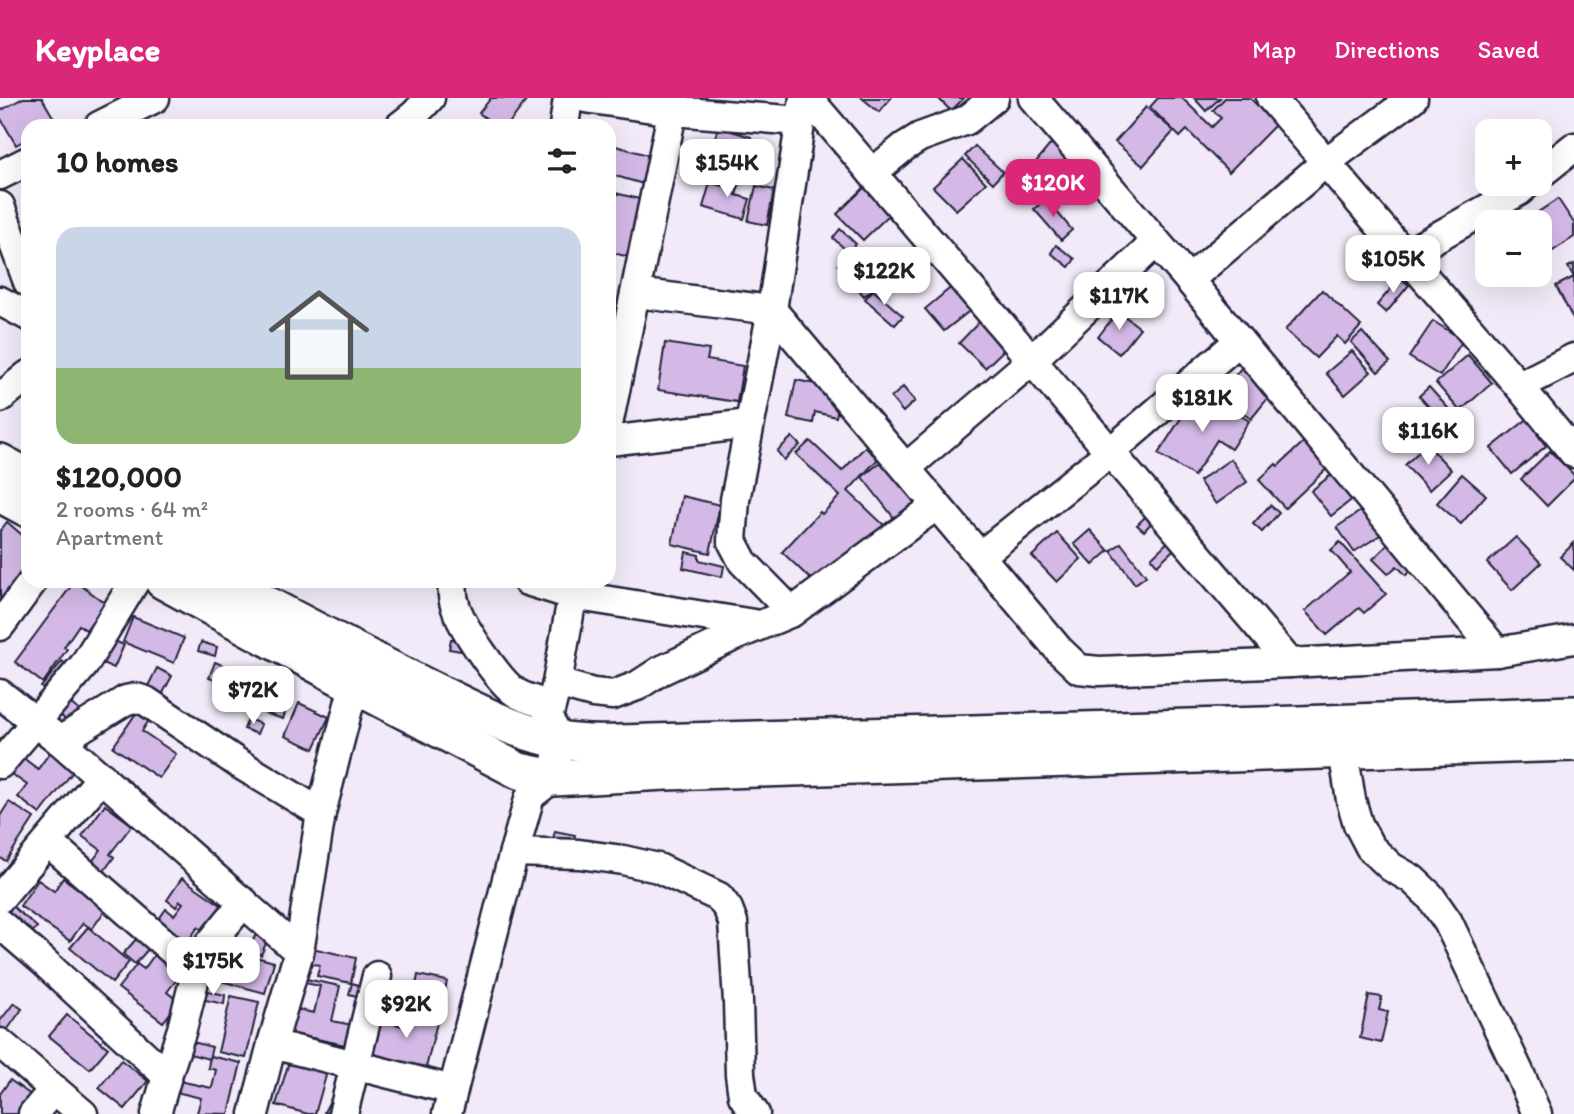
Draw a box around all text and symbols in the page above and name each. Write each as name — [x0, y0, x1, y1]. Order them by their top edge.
text: Keyplace — [35, 30, 160, 69]
text: Map — [1252, 35, 1296, 64]
text: Directions — [1334, 35, 1440, 64]
text: Saved — [1478, 35, 1539, 64]
map controls — [1475, 119, 1552, 287]
button: + — [1475, 119, 1552, 196]
pin: $154K — [678, 140, 776, 199]
icon: filters — [543, 142, 581, 180]
text: 10 homes — [56, 143, 179, 180]
text: $154K — [696, 148, 758, 176]
pin: $120K — [1004, 159, 1102, 219]
text: $120K — [1021, 168, 1085, 196]
button: − — [1475, 210, 1552, 287]
pin: $105K — [1344, 236, 1442, 295]
text: $105K — [1361, 244, 1425, 272]
pin: $122K — [835, 248, 933, 307]
text: $122K — [853, 256, 915, 284]
icon: home — [256, 272, 382, 398]
pin: $117K — [1070, 272, 1168, 332]
text: $117K — [1089, 281, 1149, 309]
pin: $181K — [1153, 374, 1251, 434]
text: $181K — [1172, 383, 1232, 411]
pin: $116K — [1379, 408, 1477, 467]
text: $116K — [1398, 416, 1458, 444]
text: $120,000 — [56, 458, 182, 495]
text: 2 rooms · 64 m² — [56, 495, 208, 523]
text: Apartment — [56, 523, 163, 551]
pin: $72K — [212, 666, 294, 726]
text: $72K — [228, 675, 278, 703]
pin: $175K — [164, 937, 262, 997]
text: $175K — [183, 946, 243, 974]
pin: $92K — [365, 981, 447, 1040]
text: $92K — [381, 989, 431, 1017]

